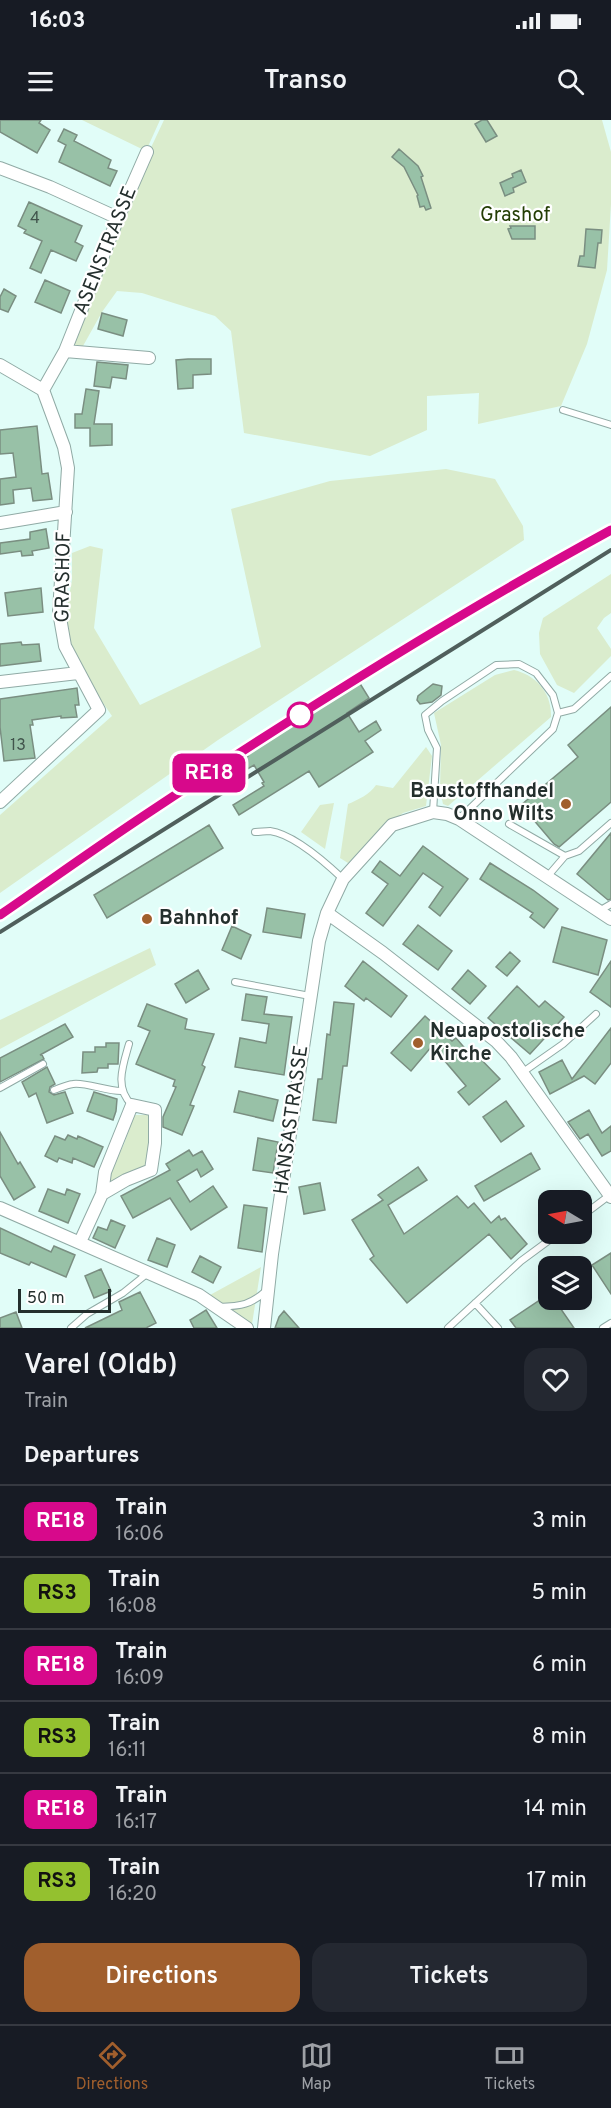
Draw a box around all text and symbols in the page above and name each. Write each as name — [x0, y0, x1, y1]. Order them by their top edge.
text: 16:03 — [30, 8, 85, 35]
text: Transo — [264, 64, 347, 98]
icon: menu — [24, 65, 57, 98]
icon: search — [554, 65, 587, 98]
street label: ASENSTRASSE — [68, 183, 144, 319]
park label: Grashof — [480, 203, 550, 229]
house number: 4 — [30, 209, 40, 229]
street label: GRASHOF — [50, 531, 78, 623]
unlabelled marker — [287, 702, 313, 728]
house number: 13 — [10, 736, 26, 756]
line badge: RE18 — [167, 754, 251, 792]
text: RE18 — [184, 760, 234, 787]
place label: Baustoffhandel Onno Wilts — [410, 779, 554, 828]
marker: Baustoffhandel Onno Wilts — [559, 797, 573, 811]
place label: Bahnhof — [159, 906, 238, 932]
marker: Bahnhof — [140, 912, 154, 926]
place label: Neuapostolische Kirche — [430, 1019, 585, 1068]
marker: Neuapostolische Kirche — [411, 1036, 425, 1050]
street label: HANSASTRASSE — [269, 1044, 315, 1196]
north arrow — [538, 1190, 592, 1244]
map controls — [538, 1190, 592, 1310]
button: layers — [538, 1256, 592, 1310]
scale bar — [18, 1286, 111, 1314]
text: 50 m — [27, 1289, 65, 1309]
text: Varel (Oldb) — [24, 1348, 178, 1384]
button: heart — [524, 1348, 587, 1411]
text: Train — [24, 1389, 68, 1415]
text: Departures — [24, 1443, 140, 1470]
text: Train — [115, 1495, 167, 1522]
text: RE18 — [36, 1508, 85, 1535]
text: 3 min — [532, 1508, 587, 1535]
text: 16:06 — [115, 1522, 164, 1548]
text: Train — [108, 1567, 160, 1594]
text: RS3 — [37, 1580, 77, 1607]
text: 5 min — [532, 1580, 587, 1607]
text: 16:08 — [108, 1594, 157, 1620]
text: Train — [115, 1639, 167, 1666]
text: RE18 — [36, 1652, 85, 1679]
text: 6 min — [532, 1652, 587, 1679]
text: 16:09 — [115, 1666, 164, 1692]
text: Train — [108, 1711, 160, 1738]
text: RS3 — [37, 1724, 77, 1751]
text: 8 min — [532, 1724, 587, 1751]
text: 16:11 — [108, 1738, 147, 1764]
text: Train — [115, 1783, 167, 1810]
text: RE18 — [36, 1796, 85, 1823]
text: 14 min — [524, 1796, 587, 1823]
text: 16:17 — [115, 1810, 157, 1836]
text: Train — [108, 1855, 160, 1882]
text: RS3 — [37, 1868, 77, 1895]
text: 17 min — [527, 1868, 587, 1895]
text: 16:20 — [108, 1882, 157, 1908]
button: Directions — [24, 1943, 300, 2012]
button: Tickets — [312, 1943, 587, 2012]
tab: Directions — [76, 2039, 148, 2095]
tab: Map — [300, 2039, 333, 2095]
tab: Tickets — [484, 2039, 535, 2095]

